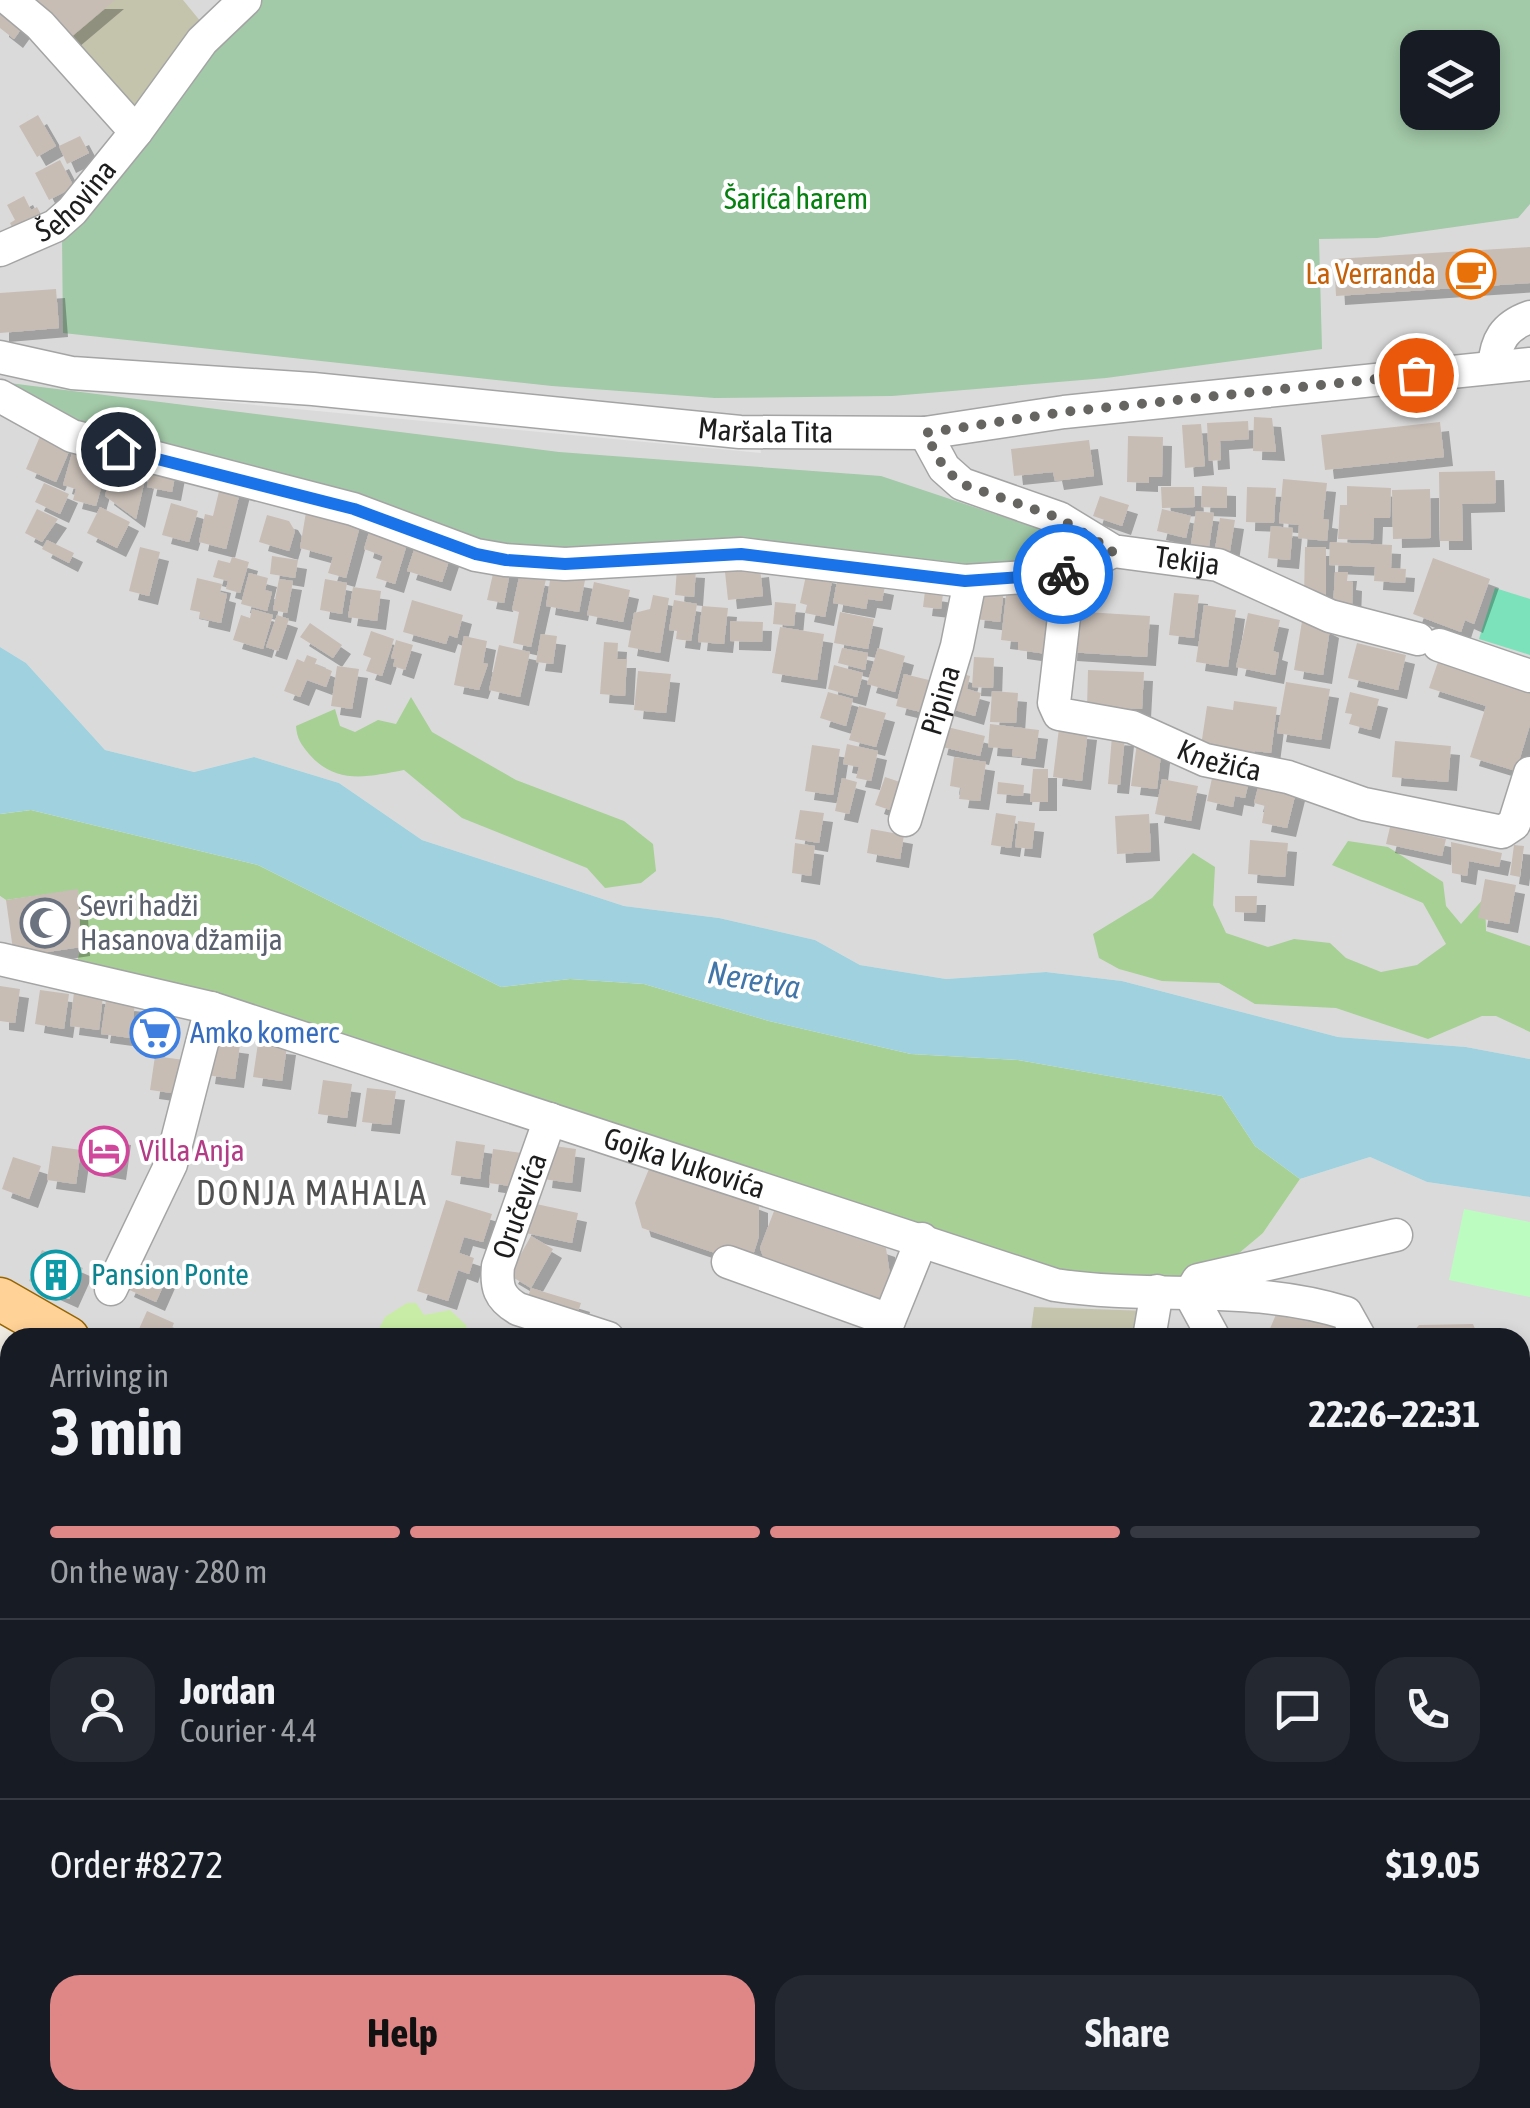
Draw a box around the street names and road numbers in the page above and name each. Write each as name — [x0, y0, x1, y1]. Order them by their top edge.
street label: Šehovina — [30, 153, 123, 248]
street label: Maršala Tita — [696, 410, 833, 449]
street label: Tekija — [1153, 539, 1222, 581]
street label: Pipina — [913, 661, 966, 739]
street label: Knežića — [1172, 732, 1264, 787]
street label: Gojka Vukovića — [600, 1120, 770, 1205]
street label: Oručevića — [485, 1148, 553, 1263]

